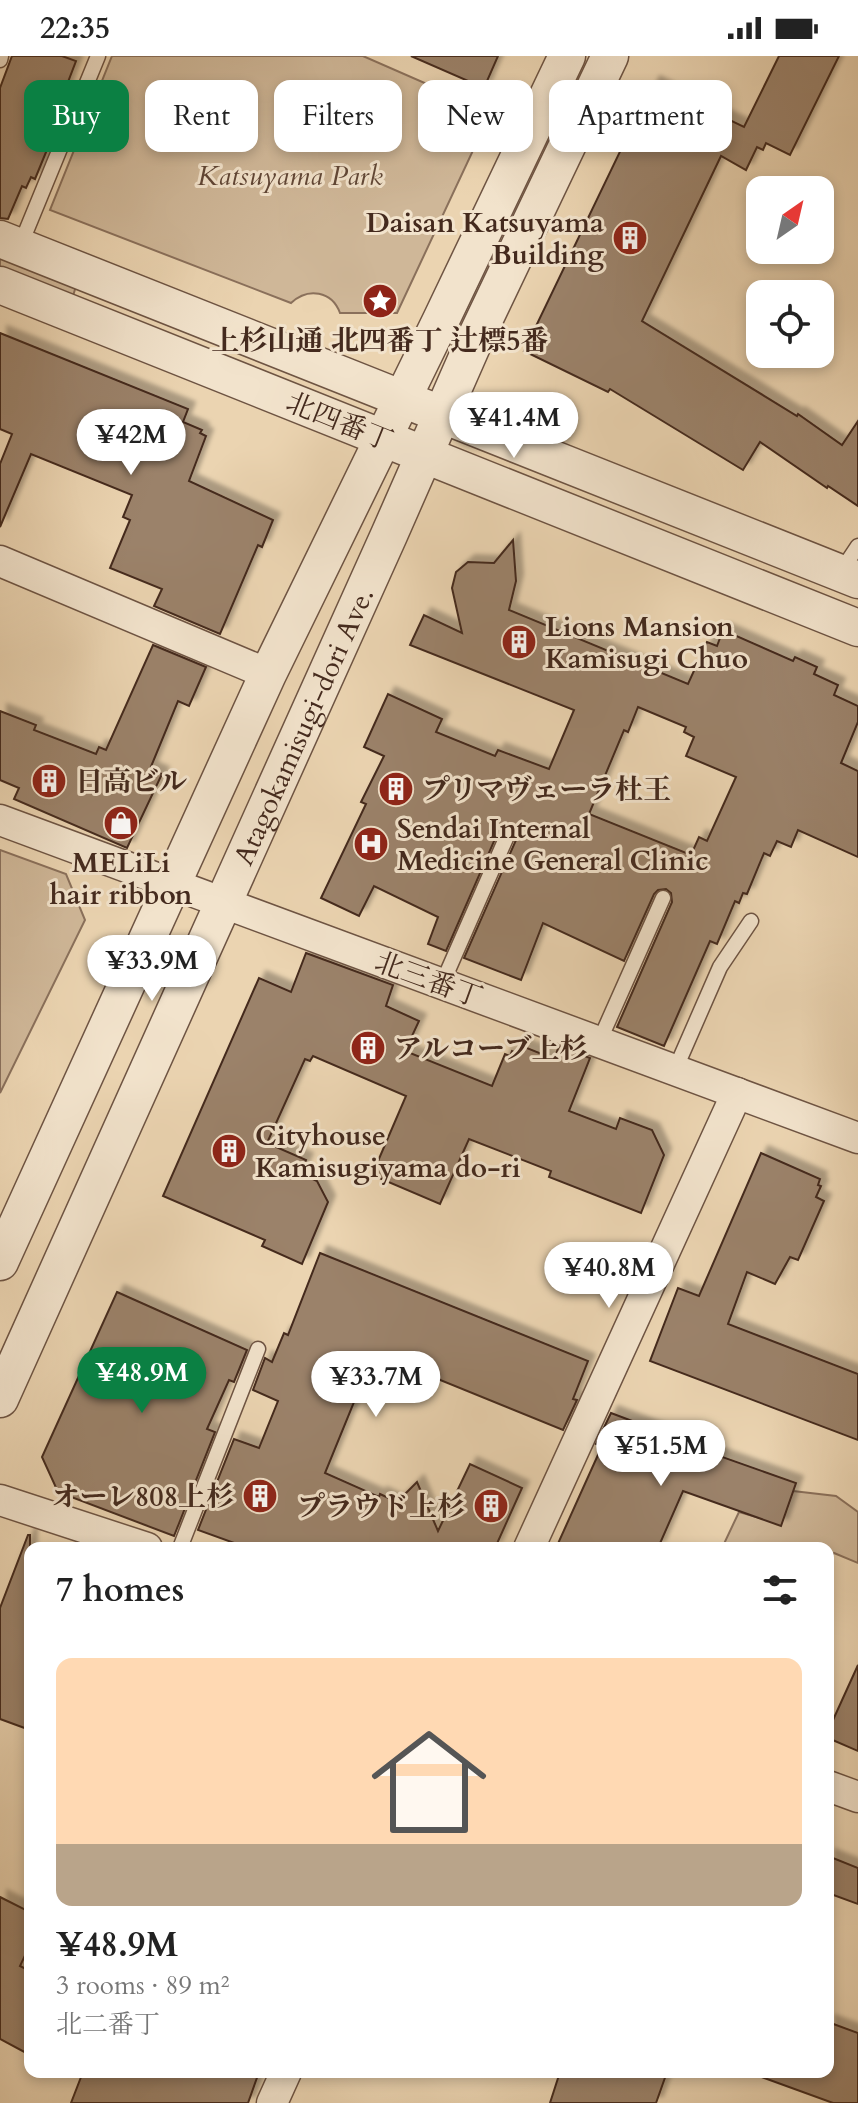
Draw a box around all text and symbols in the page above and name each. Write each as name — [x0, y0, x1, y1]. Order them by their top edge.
text: 22:35 — [40, 8, 110, 49]
chip: Buy — [24, 80, 129, 152]
chip: Rent — [145, 80, 258, 152]
chip: Filters — [274, 80, 402, 152]
chip: New — [418, 80, 533, 152]
chip: Apartment — [549, 80, 732, 152]
park label: Katsuyama Park — [197, 157, 383, 195]
north arrow — [746, 176, 834, 264]
map controls — [746, 176, 834, 368]
place label: Daisan Katsuyama Building — [366, 204, 604, 274]
building icon: Daisan Katsuyama Building — [611, 219, 649, 257]
button: locate — [746, 280, 834, 368]
place icon: 上杉山通 北四番丁 辻標5番 — [361, 282, 399, 320]
place label: 上杉山通 北四番丁 辻標5番 — [211, 322, 549, 360]
street label: 北四番丁 — [281, 383, 399, 461]
pin: ¥41.4M — [449, 392, 579, 460]
text: ¥41.4M — [467, 400, 561, 435]
pin: ¥42M — [84, 409, 178, 477]
text: ¥42M — [95, 417, 167, 452]
street label: Atagokamisugi-dori Ave. — [225, 582, 383, 871]
place label: Lions Mansion Kamisugi Chuo — [545, 608, 748, 678]
building icon: Lions Mansion Kamisugi Chuo — [500, 623, 538, 661]
building icon: 日高ビル — [30, 762, 68, 800]
place label: 日高ビル — [75, 763, 187, 801]
building icon: プリマヴェーラ杜王 — [377, 770, 415, 808]
place label: プリマヴェーラ杜王 — [422, 771, 671, 809]
shop icon: MELiLi hair ribbon — [102, 804, 140, 842]
place label: Sendai Internal Medicine General Clinic — [397, 810, 709, 880]
hospital icon: Sendai Internal Medicine General Clinic — [352, 825, 390, 863]
place label: MELiLi hair ribbon — [49, 844, 193, 914]
pin: ¥33.9M — [87, 935, 217, 1003]
text: ¥33.9M — [105, 943, 199, 978]
street label: 北三番丁 — [370, 943, 488, 1017]
building icon: アルコーブ上杉 — [349, 1029, 387, 1067]
place label: アルコーブ上杉 — [394, 1030, 587, 1068]
place label: Cityhouse Kamisugiyama do-ri — [255, 1117, 521, 1187]
building icon: Cityhouse Kamisugiyama do-ri — [210, 1132, 248, 1170]
pin: ¥40.8M — [544, 1242, 674, 1310]
text: ¥40.8M — [562, 1250, 656, 1285]
pin: ¥48.9M — [77, 1347, 207, 1415]
pin: ¥33.7M — [311, 1351, 441, 1419]
text: ¥48.9M — [95, 1355, 189, 1390]
text: ¥33.7M — [329, 1359, 423, 1394]
pin: ¥51.5M — [596, 1420, 726, 1488]
text: ¥51.5M — [614, 1428, 708, 1463]
building icon: オーレ808上杉 — [241, 1477, 279, 1515]
place label: オーレ808上杉 — [52, 1478, 234, 1516]
building icon: プラウド上杉 — [472, 1487, 510, 1525]
place label: プラウド上杉 — [297, 1488, 465, 1526]
text: 7 homes — [56, 1567, 184, 1613]
icon: filters — [758, 1568, 802, 1612]
icon: home — [357, 1710, 501, 1854]
text: ¥48.9M — [56, 1922, 178, 1968]
text: 3 rooms · 89 m² — [56, 1968, 229, 2003]
text: 北二番丁 — [56, 2007, 160, 2042]

